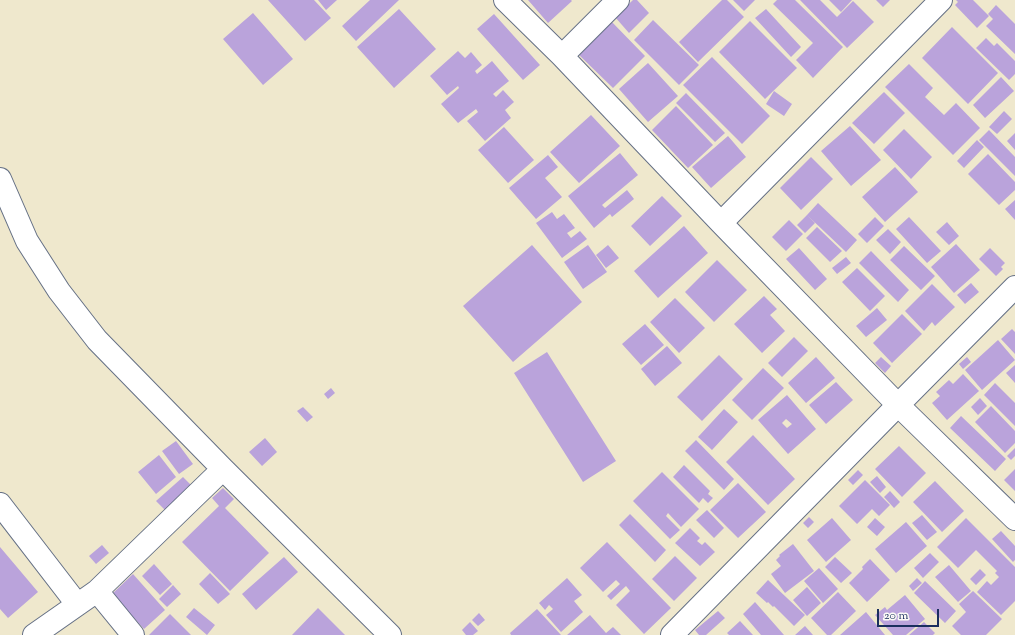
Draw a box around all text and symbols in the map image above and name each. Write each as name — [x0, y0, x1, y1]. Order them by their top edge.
scale bar — [879, 601, 941, 627]
text: 20 m — [884, 607, 908, 625]

